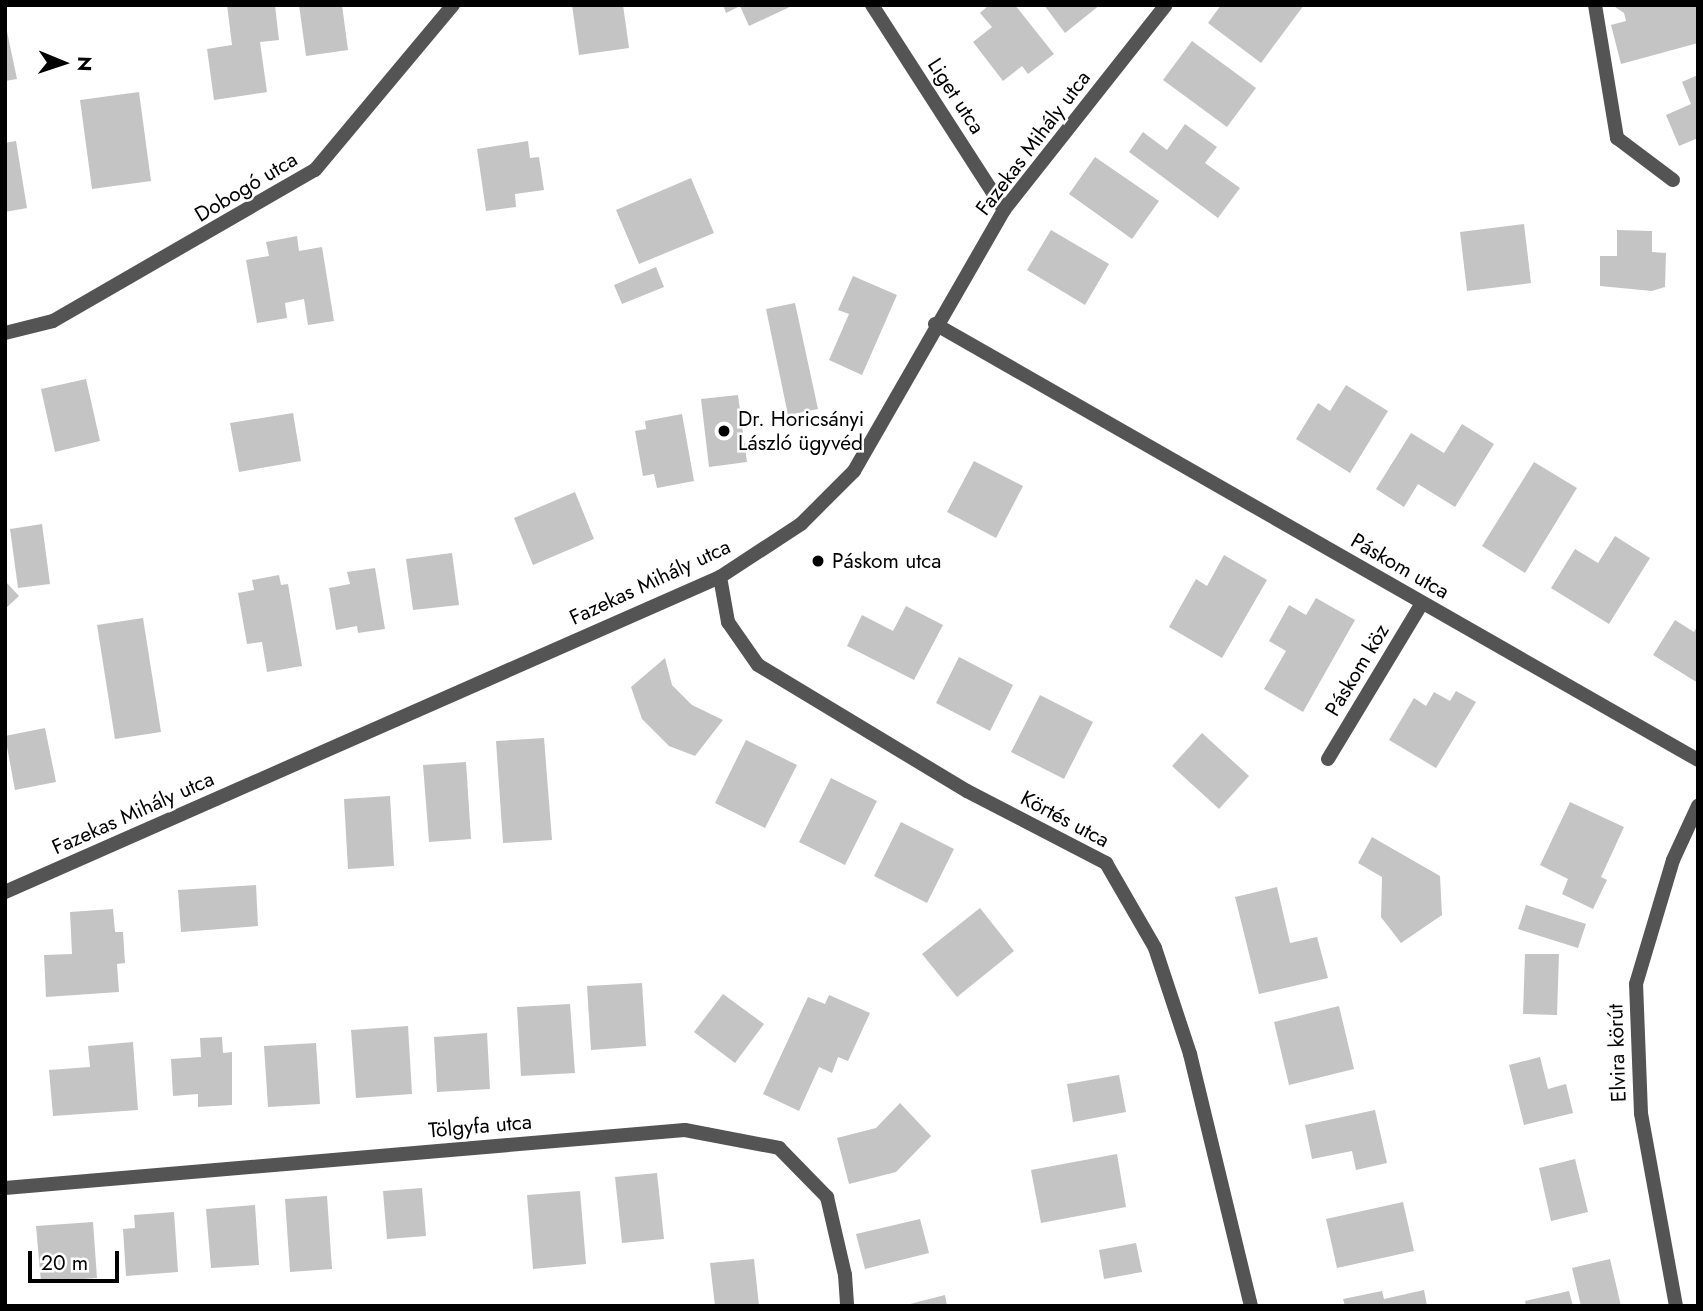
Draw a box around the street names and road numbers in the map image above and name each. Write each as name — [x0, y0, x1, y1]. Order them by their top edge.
street label: Liget utca — [922, 53, 990, 139]
street label: Fazekas Mihály utca — [970, 66, 1096, 220]
street label: Dobogó utca — [190, 147, 302, 227]
street label: Páskom utca — [1346, 528, 1454, 604]
street label: Fazekas Mihály utca — [566, 534, 734, 630]
street label: Páskom köz — [1320, 619, 1394, 721]
street label: Fazekas Mihály utca — [48, 766, 218, 860]
street label: Körtés utca — [1016, 785, 1114, 853]
street label: Elvira körút — [1603, 1003, 1631, 1103]
street label: Tölgyfa utca — [427, 1109, 533, 1143]

